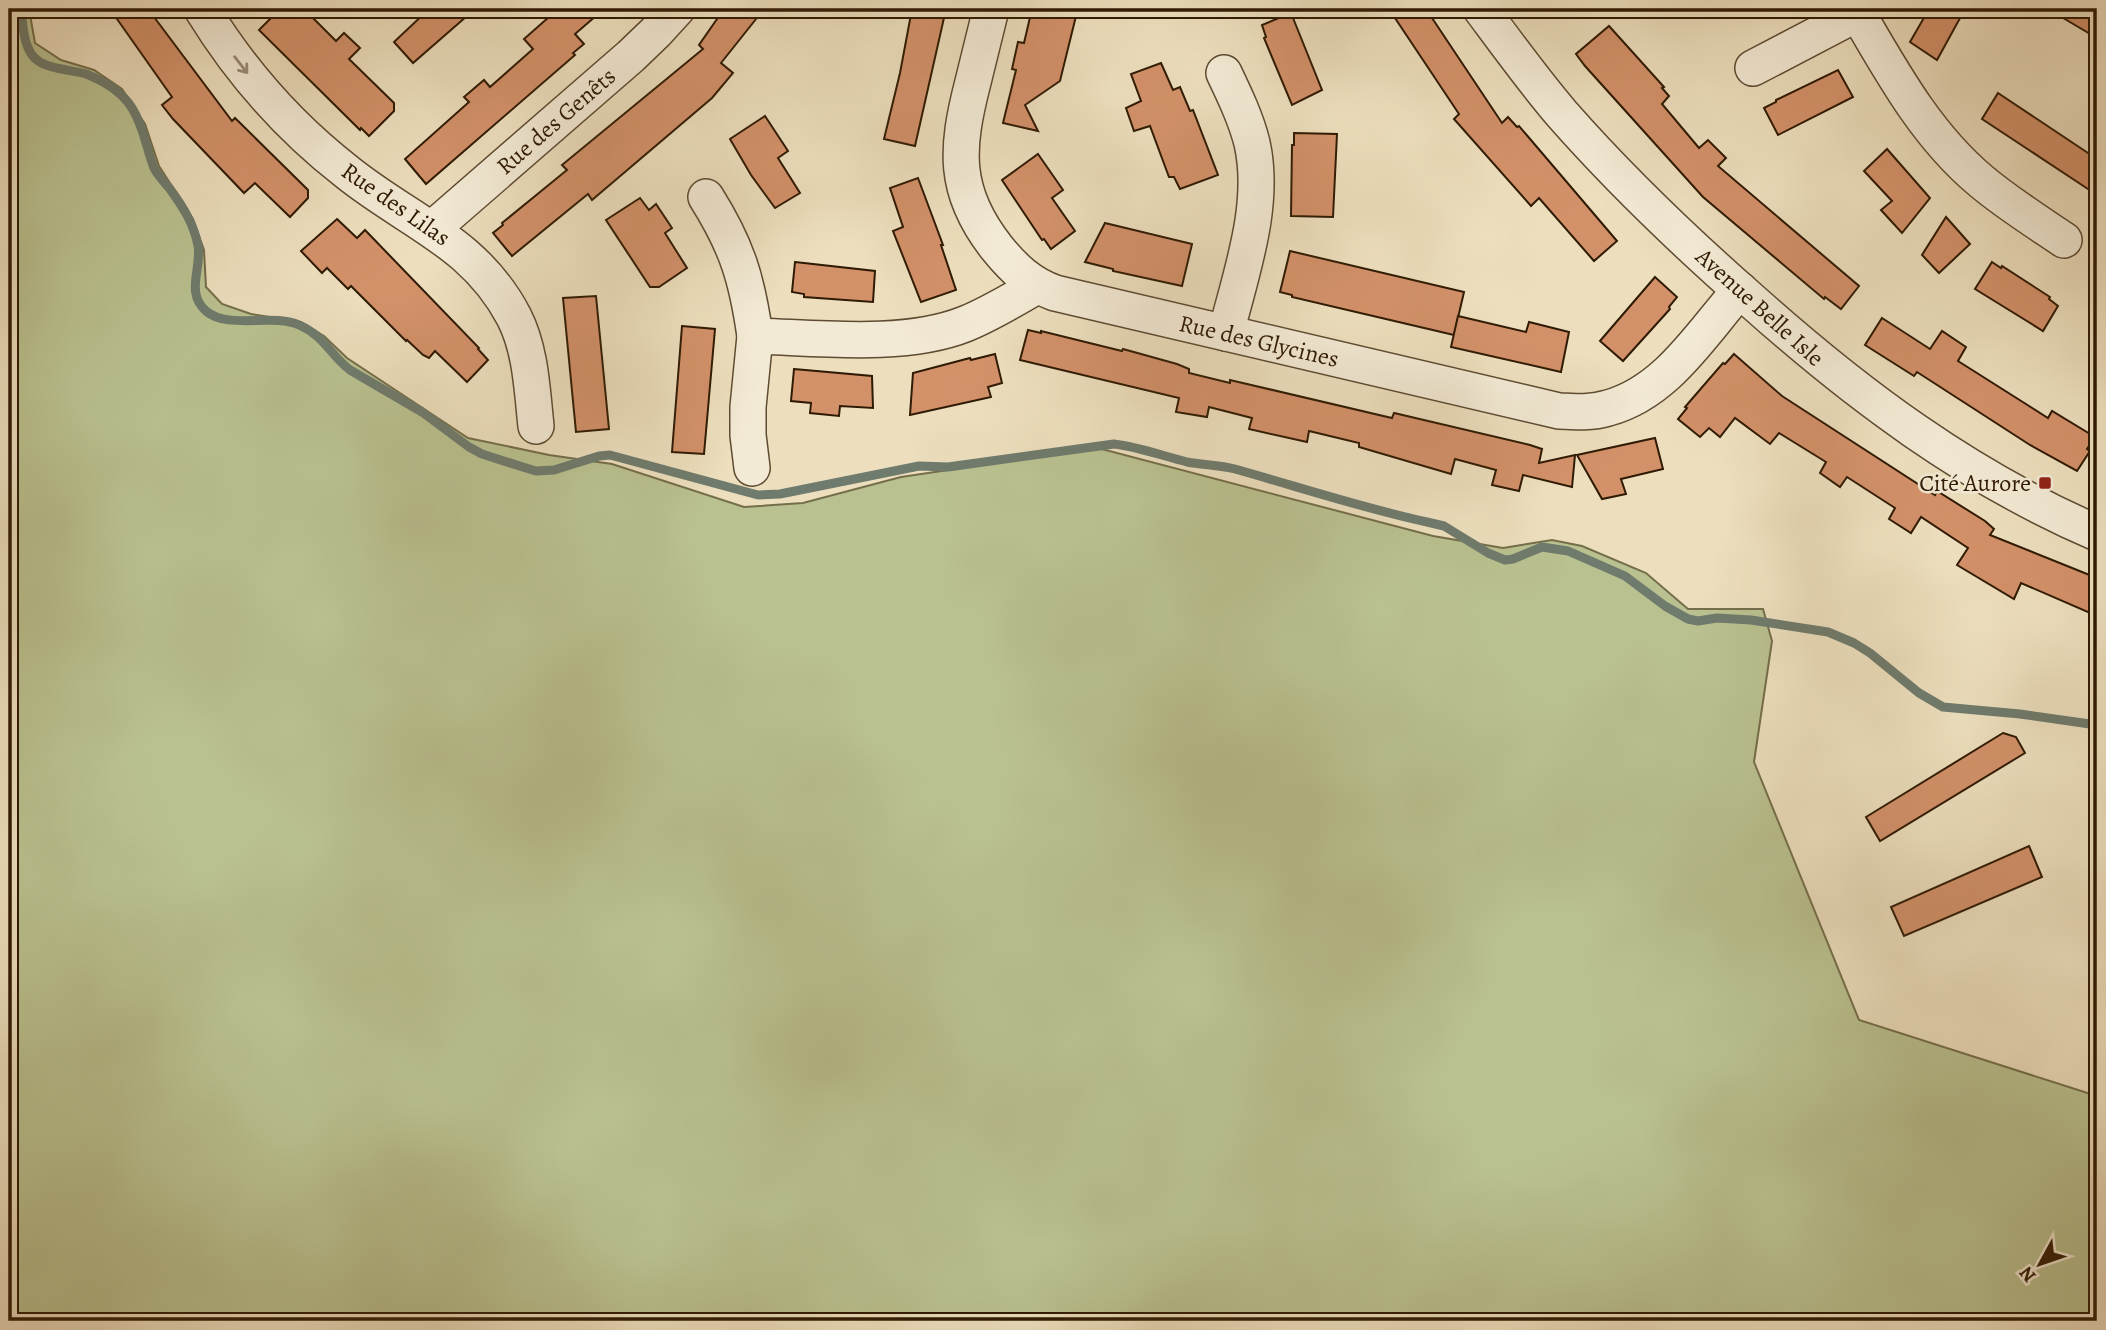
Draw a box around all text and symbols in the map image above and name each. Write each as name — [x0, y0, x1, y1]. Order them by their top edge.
one-way arrow — [233, 55, 248, 74]
street label: Rue des Genêts — [490, 60, 622, 182]
street label: Rue des Lilas — [335, 155, 457, 253]
street label: Avenue Belle Isle — [1688, 240, 1831, 373]
street label: Rue des Glycines — [1176, 307, 1342, 375]
place label: Cité Aurore — [1919, 467, 2031, 499]
marker: Cité Aurore — [2037, 475, 2053, 491]
north arrow — [2004, 1228, 2074, 1298]
text: N — [2013, 1261, 2042, 1288]

